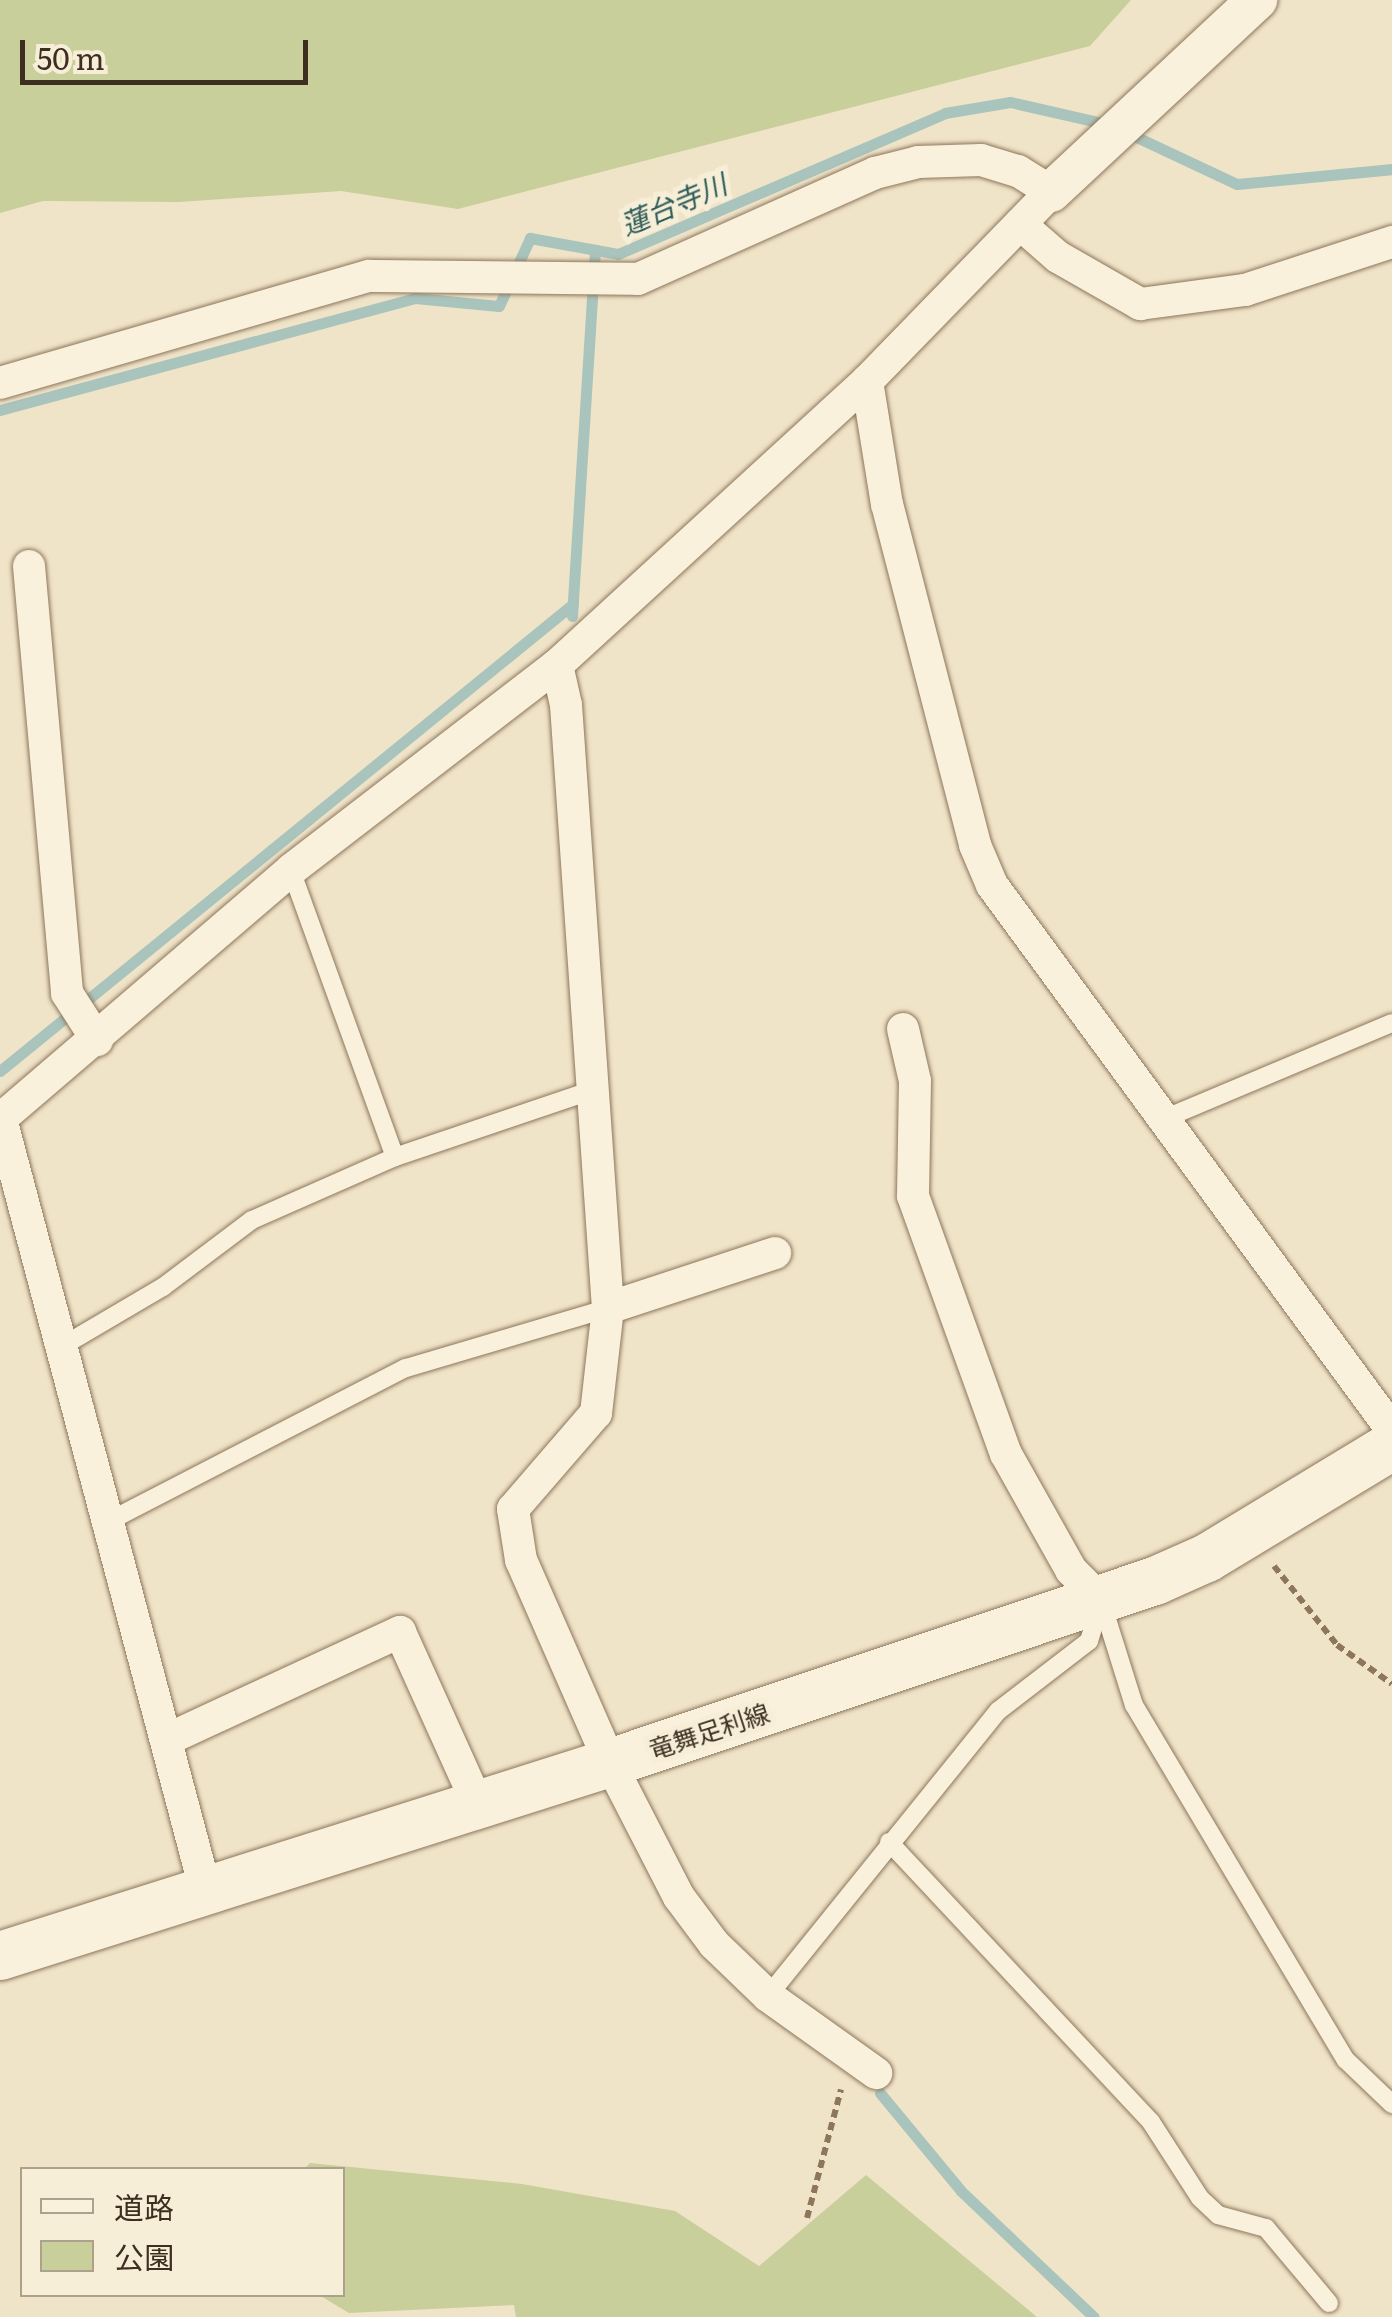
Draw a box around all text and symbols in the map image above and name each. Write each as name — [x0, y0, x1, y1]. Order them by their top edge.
scale bar — [25, 20, 312, 82]
text: 50 m — [37, 35, 105, 79]
water label: 蓮台寺川 — [615, 166, 731, 240]
street label: 竜舞足利線 — [645, 1697, 773, 1765]
legend — [20, 2167, 345, 2297]
text: 道路 — [114, 2184, 174, 2228]
text: 公園 — [114, 2234, 174, 2278]

